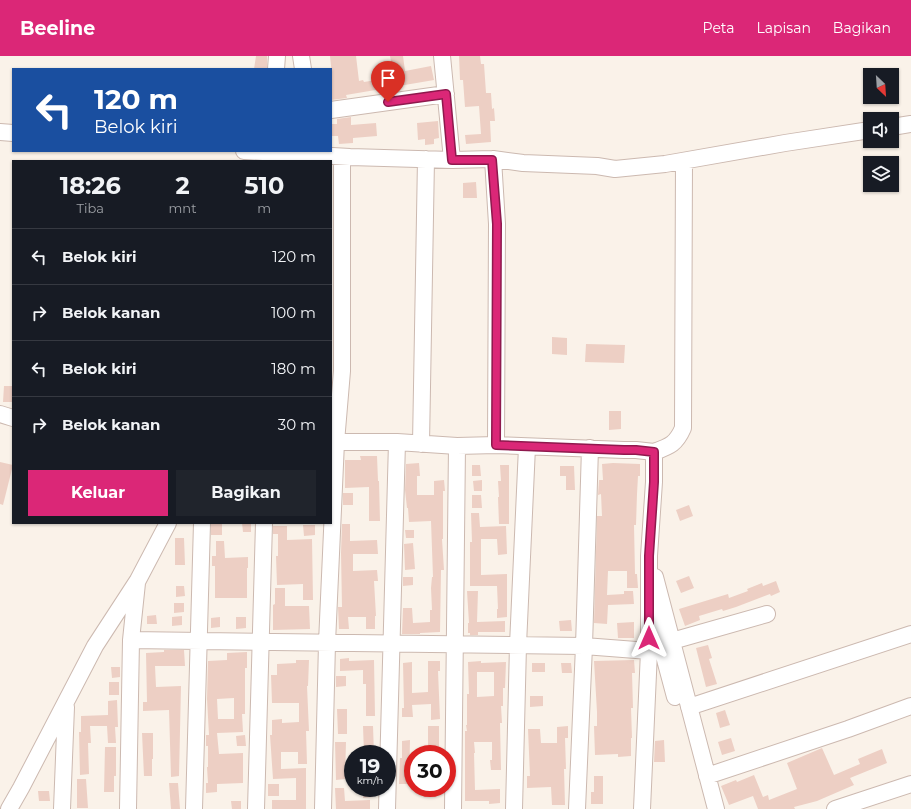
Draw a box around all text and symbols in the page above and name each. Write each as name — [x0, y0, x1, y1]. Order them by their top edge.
text: Beeline — [20, 17, 95, 40]
text: Peta — [703, 19, 735, 37]
text: Lapisan — [757, 19, 811, 37]
text: Bagikan — [833, 19, 891, 37]
pin — [371, 61, 405, 102]
icon: arrive — [377, 67, 399, 89]
north arrow — [863, 68, 899, 104]
map controls — [863, 68, 899, 192]
text: 120 m — [94, 82, 178, 116]
icon: left — [28, 84, 80, 136]
button: sound — [863, 112, 899, 148]
text: Belok kiri — [94, 116, 178, 138]
button: layers — [863, 156, 899, 192]
text: 18:26 — [60, 171, 121, 200]
text: 2 — [175, 171, 190, 200]
text: 510 — [244, 171, 284, 200]
text: Tiba — [77, 200, 104, 216]
text: mnt — [169, 200, 196, 216]
text: m — [257, 200, 271, 216]
icon: left — [28, 246, 50, 268]
text: Belok kiri — [62, 247, 137, 266]
text: 120 m — [272, 247, 316, 266]
icon: right — [28, 302, 50, 324]
text: Belok kanan — [62, 303, 160, 322]
text: 100 m — [271, 303, 316, 322]
icon: left — [28, 358, 50, 380]
text: Belok kiri — [62, 359, 137, 378]
text: 180 m — [271, 359, 316, 378]
icon: right — [28, 414, 50, 436]
text: Belok kanan — [62, 415, 160, 434]
text: 30 m — [278, 415, 316, 434]
button: Keluar — [28, 470, 168, 516]
button: Bagikan — [176, 470, 316, 516]
position arrow — [628, 617, 670, 659]
speed limit sign: 30 — [404, 745, 456, 797]
text: 19 — [360, 754, 380, 778]
text: km/h — [357, 774, 383, 787]

